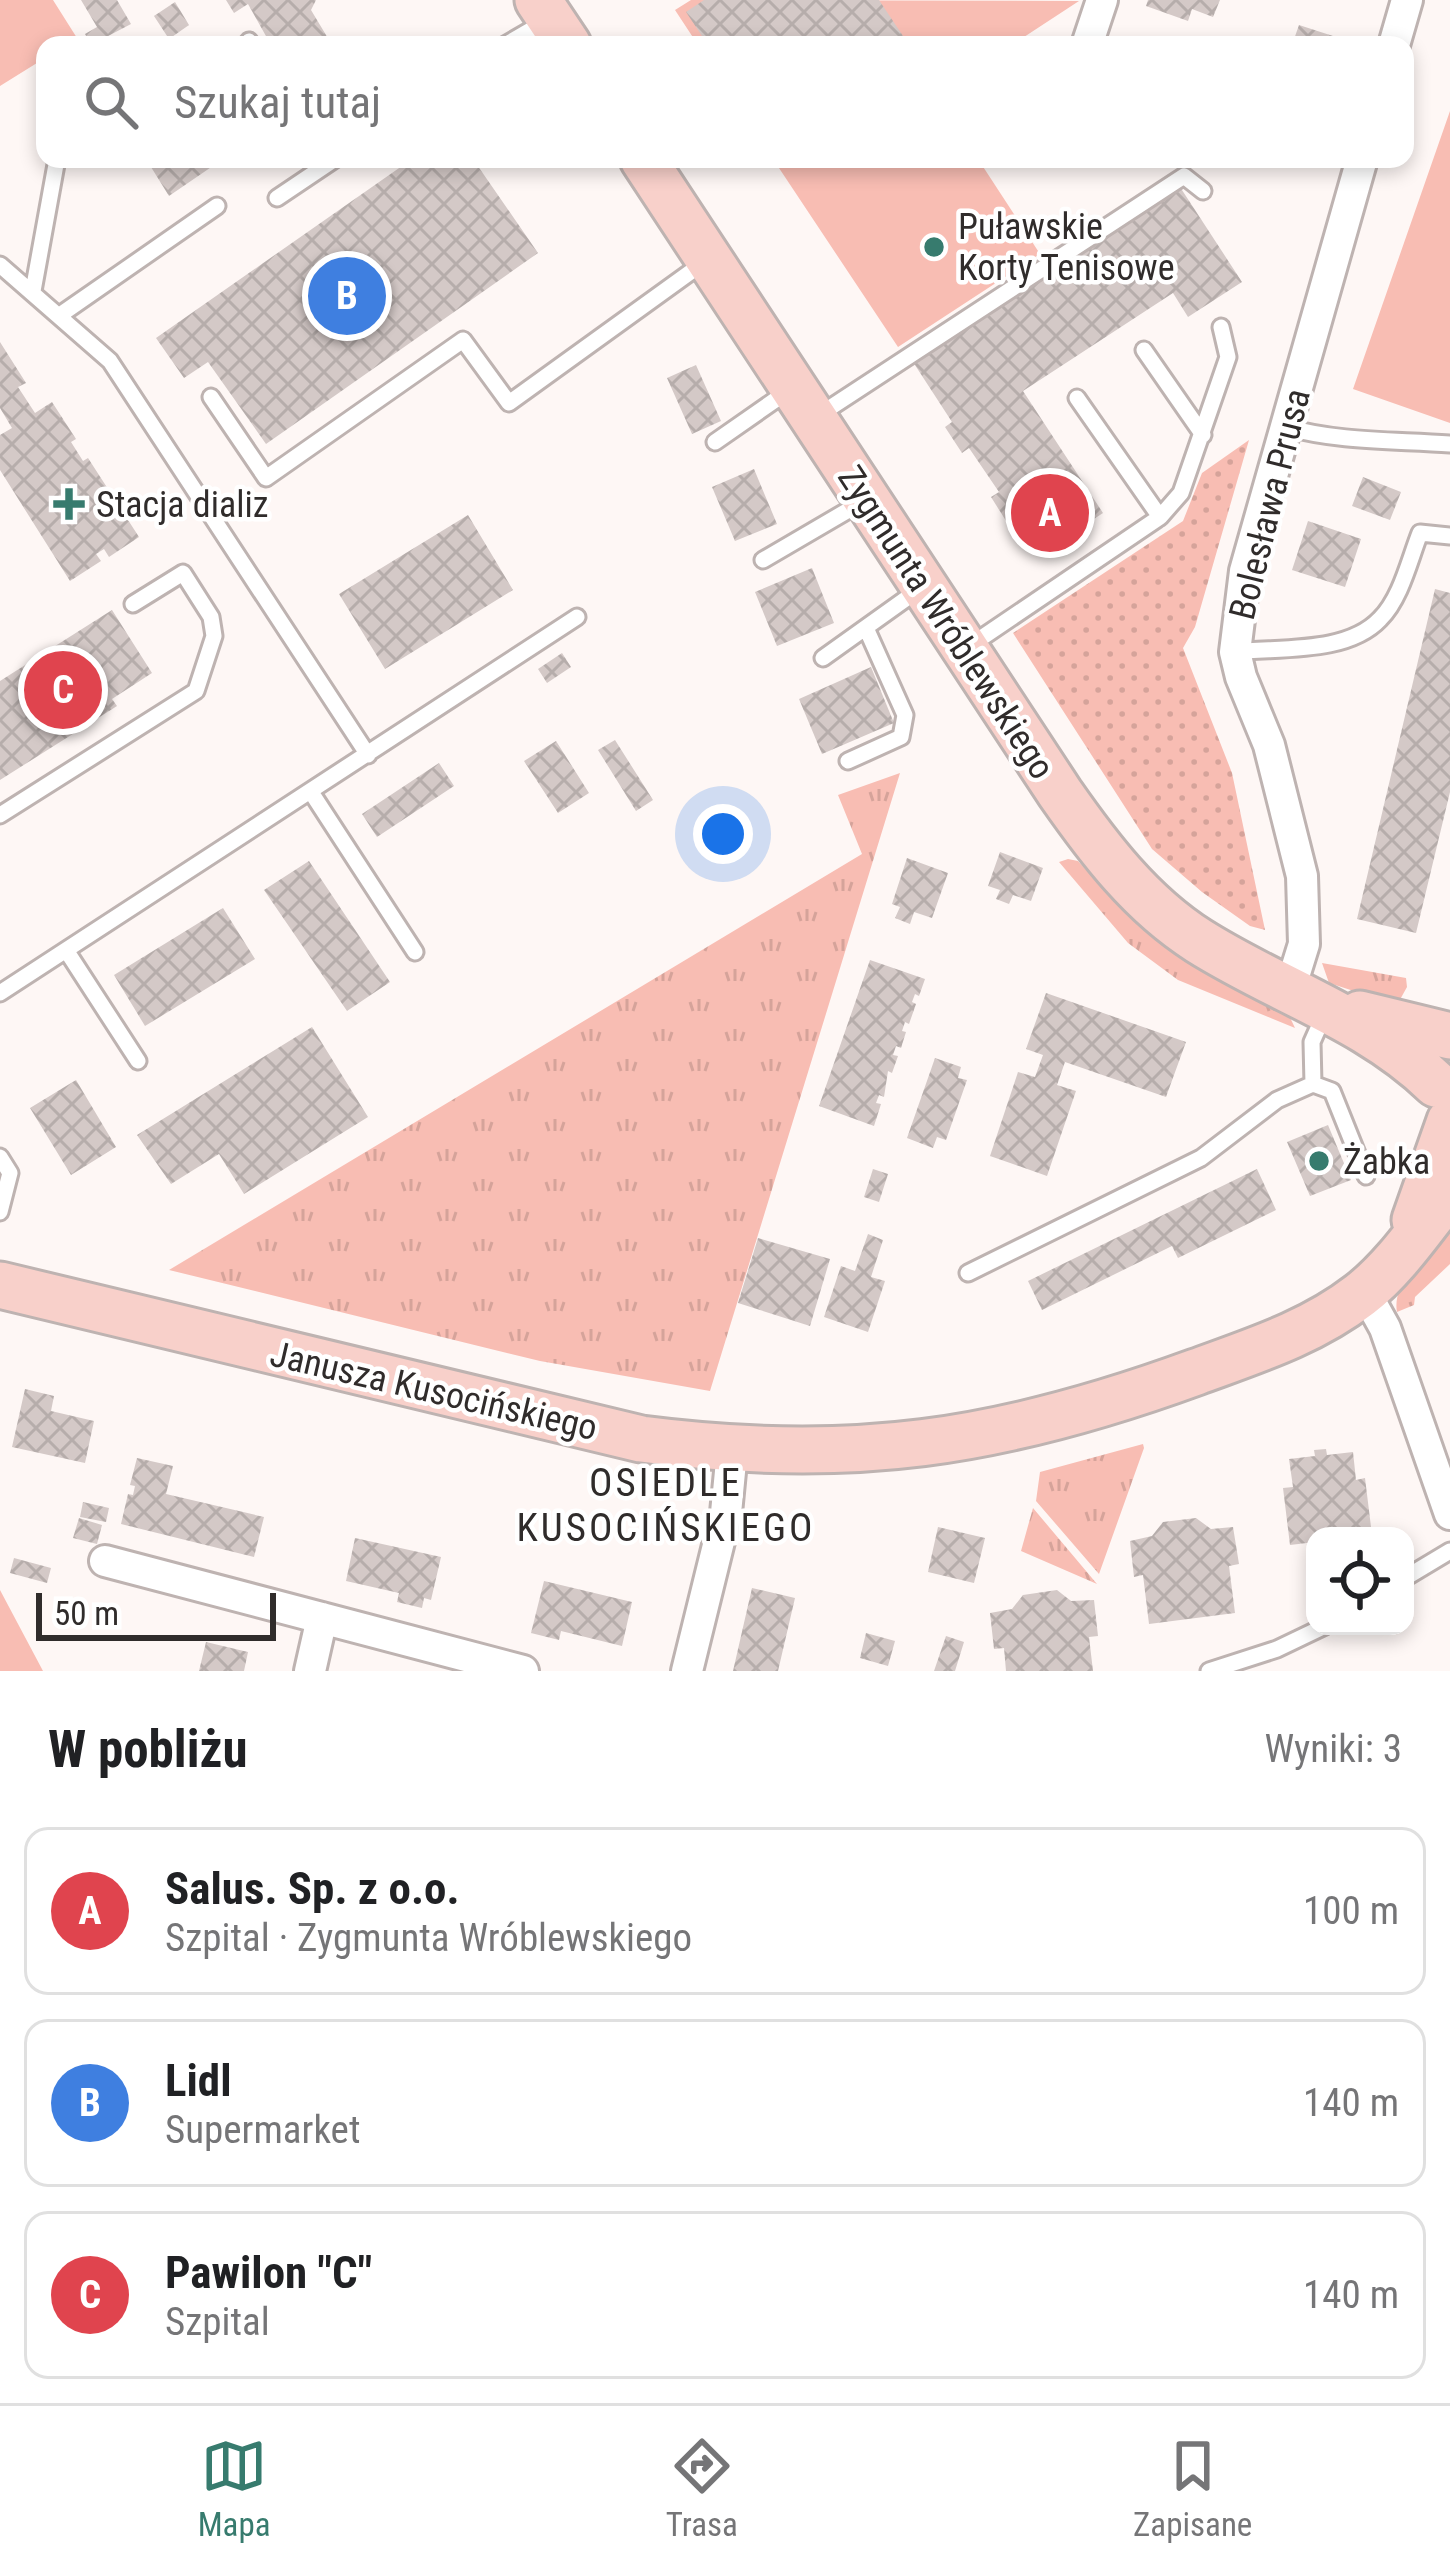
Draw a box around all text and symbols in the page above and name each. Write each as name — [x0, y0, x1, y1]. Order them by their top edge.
search box — [36, 36, 1414, 168]
icon: search — [78, 69, 144, 135]
text: Szukaj tutaj — [174, 76, 381, 129]
place label: Puławskie Korty Tenisowe — [958, 206, 1175, 289]
marker: Puławskie Korty Tenisowe — [921, 234, 947, 260]
pin: B — [308, 251, 386, 341]
street label: Bolesława Prusa — [1221, 384, 1319, 624]
street label: Zygmunta Wróblewskiego — [829, 458, 1063, 787]
pin: A — [1011, 468, 1089, 558]
place label: Stacja dializ — [96, 484, 268, 526]
marker: Stacja dializ — [53, 488, 85, 520]
pin: C — [24, 645, 102, 735]
your location — [693, 804, 753, 864]
place label: Żabka — [1343, 1141, 1430, 1183]
marker: Żabka — [1306, 1148, 1332, 1174]
street label: Janusza Kusocińskiego — [266, 1333, 601, 1449]
district label: OSIEDLE KUSOCIŃSKIEGO — [517, 1460, 815, 1551]
map controls — [1306, 1527, 1414, 1635]
button: locate — [1306, 1527, 1414, 1635]
scale bar — [36, 1587, 276, 1640]
text: 50 m — [54, 1594, 119, 1633]
text: W pobliżu — [48, 1720, 248, 1779]
text: Wyniki: 3 — [1264, 1726, 1402, 1772]
text: Salus. Sp. z o.o. — [165, 1862, 459, 1915]
text: A — [78, 1888, 102, 1934]
text: 100 m — [1303, 1888, 1399, 1934]
text: Szpital · Zygmunta Wróblewskiego — [165, 1915, 692, 1961]
text: Lidl — [165, 2054, 232, 2107]
text: B — [79, 2080, 101, 2126]
text: 140 m — [1303, 2080, 1399, 2126]
text: Supermarket — [165, 2107, 360, 2153]
text: Pawilon "C" — [165, 2246, 372, 2299]
text: C — [79, 2272, 101, 2318]
text: 140 m — [1303, 2272, 1399, 2318]
text: Szpital — [165, 2299, 270, 2345]
tab: Mapa — [198, 2433, 270, 2544]
tab: Trasa — [666, 2433, 738, 2544]
tab: Zapisane — [1133, 2433, 1252, 2544]

